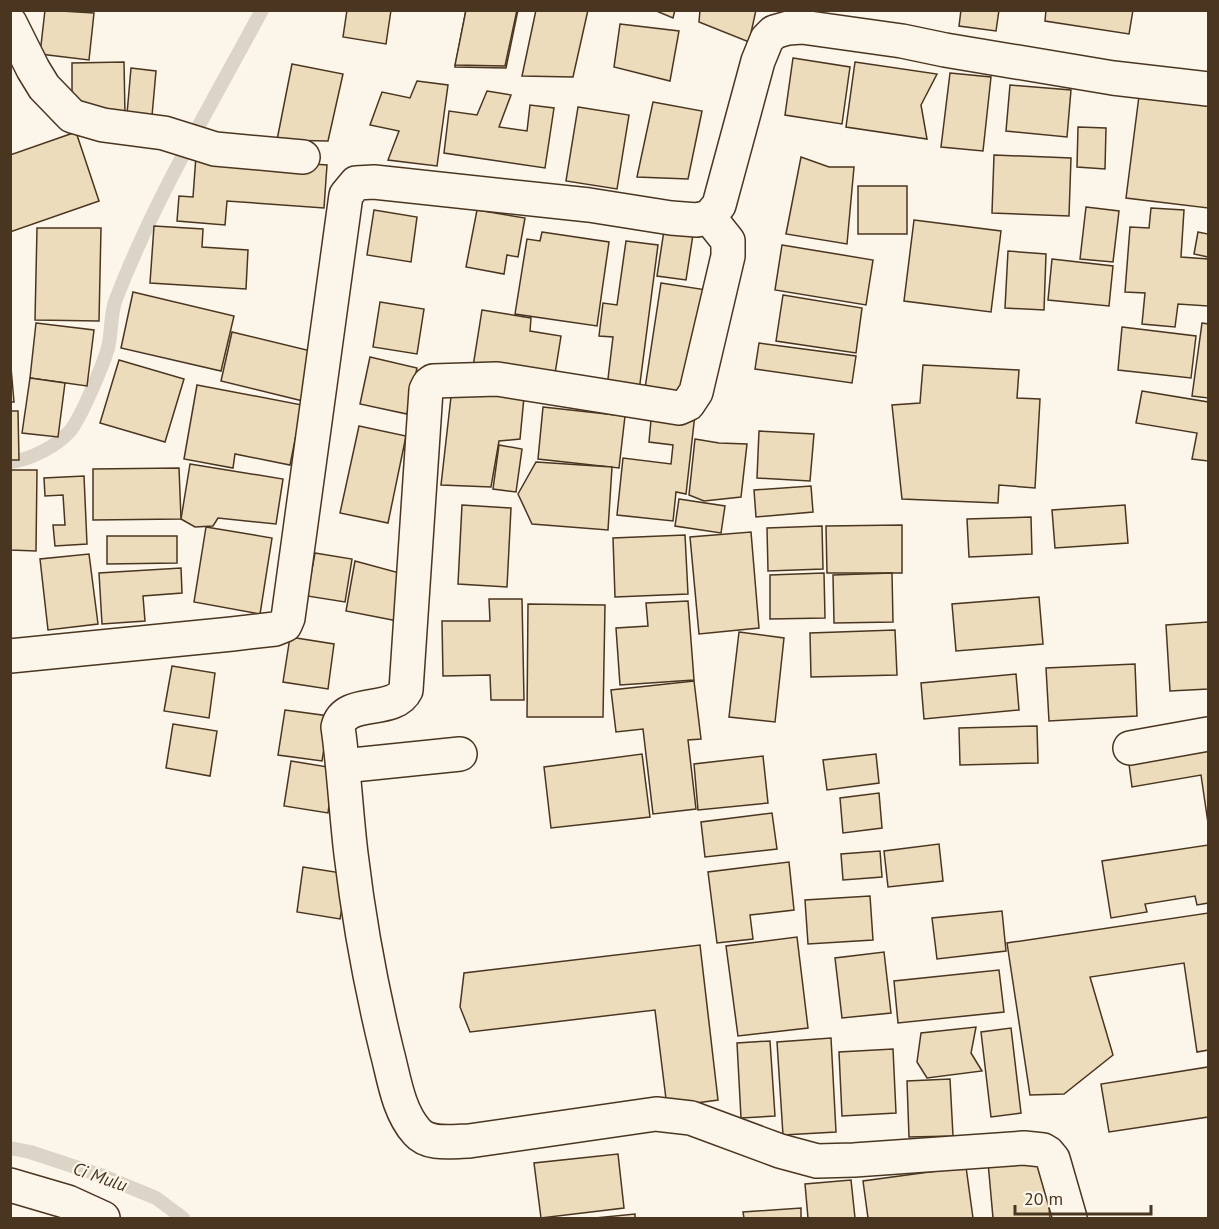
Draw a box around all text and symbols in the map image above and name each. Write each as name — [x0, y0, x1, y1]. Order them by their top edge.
water label: Ci Mulu — [70, 1157, 130, 1196]
scale bar — [1015, 1178, 1152, 1216]
text: 20 m — [1024, 1187, 1063, 1210]

